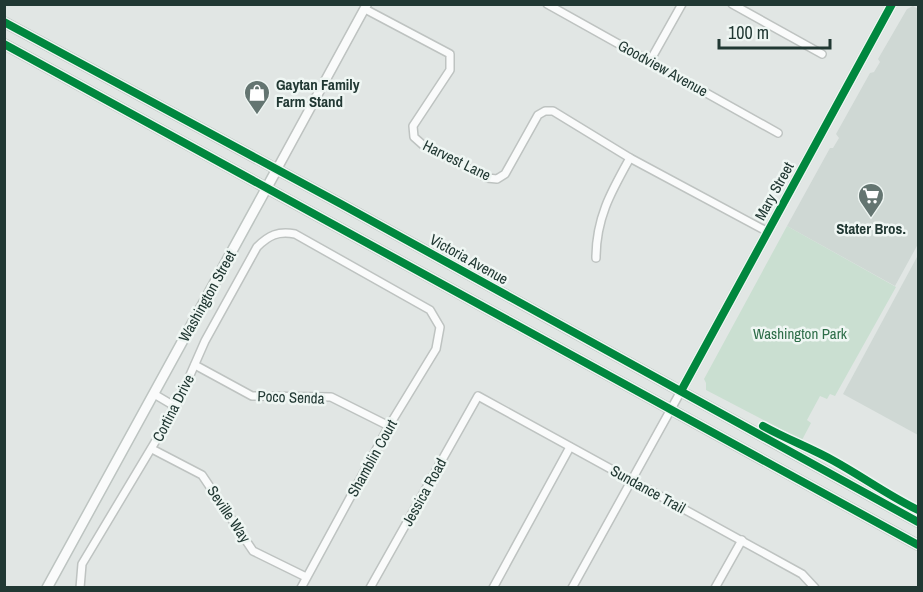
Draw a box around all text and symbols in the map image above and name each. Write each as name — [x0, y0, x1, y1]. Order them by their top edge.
scale bar — [719, 12, 830, 50]
text: 100 m — [728, 20, 769, 45]
street label: Goodview Avenue — [614, 35, 712, 101]
place label: Gaytan Family Farm Stand — [276, 74, 360, 112]
shop icon: Gaytan Family Farm Stand — [242, 78, 272, 116]
street label: Harvest Lane — [420, 135, 495, 186]
street label: Mary Street — [749, 158, 799, 224]
supermarket icon: Stater Bros. — [856, 181, 886, 219]
place label: Stater Bros. — [836, 218, 906, 239]
street label: Victoria Avenue — [426, 229, 512, 289]
street label: Washington Street — [173, 246, 241, 345]
park label: Washington Park — [753, 323, 848, 344]
street label: Cortina Drive — [147, 371, 199, 445]
street label: Poco Senda — [257, 385, 325, 409]
street label: Shamblin Court — [342, 415, 402, 500]
street label: Jessica Road — [397, 454, 451, 530]
street label: Sundance Trail — [607, 460, 689, 518]
street label: Seville Way — [202, 481, 256, 547]

